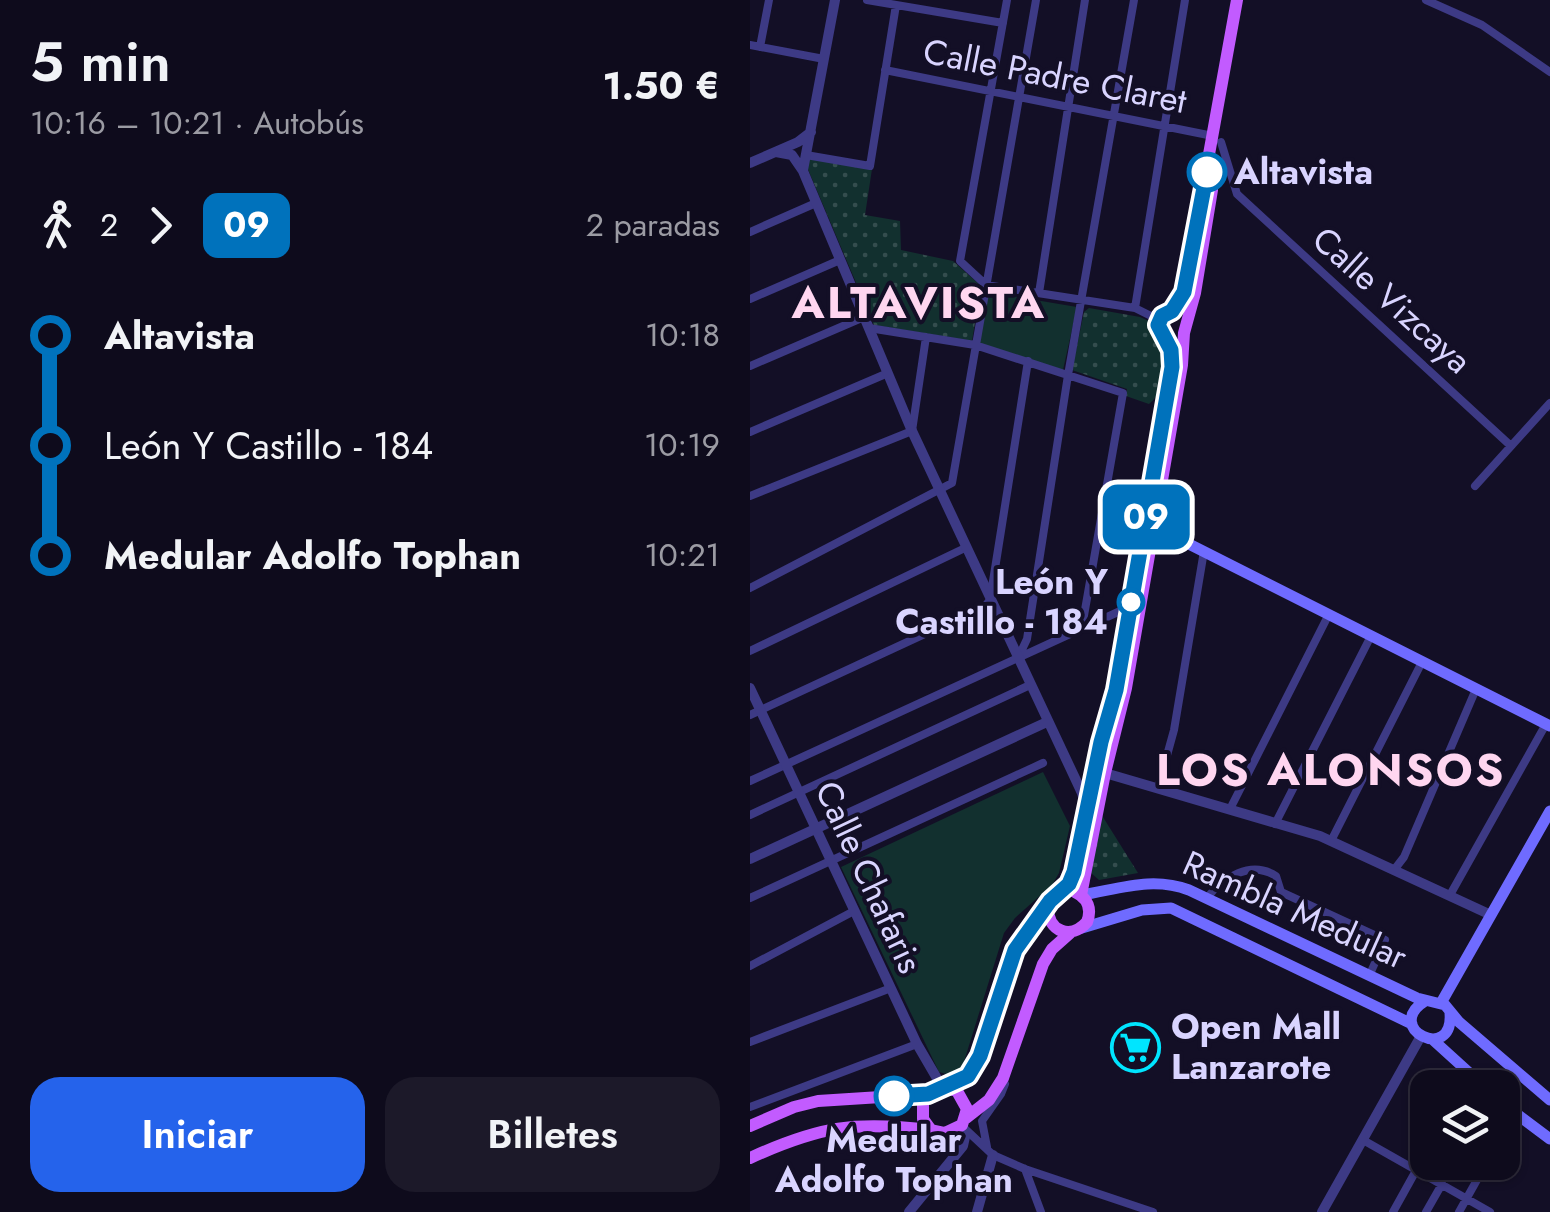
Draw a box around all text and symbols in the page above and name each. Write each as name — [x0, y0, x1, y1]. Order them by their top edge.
text: 5 min — [30, 22, 171, 102]
street label: Calle Padre Claret — [919, 26, 1191, 126]
text: 1.50 € — [602, 58, 720, 113]
text: 10:16 – 10:21 · Autobús — [30, 100, 364, 146]
place label: Altavista — [1233, 147, 1373, 197]
marker: Altavista — [1188, 153, 1226, 191]
icon: walk — [30, 198, 85, 253]
icon: forward — [133, 198, 188, 253]
text: 09 — [223, 200, 270, 250]
text: 2 — [100, 202, 118, 248]
text: 2 paradas — [586, 202, 720, 248]
street label: Calle Vizcaya — [1301, 215, 1483, 385]
district label: ALTAVISTA — [791, 270, 1046, 335]
text: Altavista — [104, 308, 255, 363]
text: 10:18 — [645, 312, 720, 358]
text: León Y Castillo - 184 — [104, 418, 433, 473]
text: 10:19 — [644, 422, 720, 468]
line badge: 09 — [1101, 484, 1191, 550]
text: 09 — [1123, 492, 1169, 542]
text: Medular Adolfo Tophan — [104, 528, 521, 583]
text: 10:21 — [644, 532, 720, 578]
place label: León Y Castillo - 184 — [895, 557, 1109, 647]
marker: León Y Castillo - 184 — [1118, 589, 1144, 615]
district label: LOS ALONSOS — [1156, 737, 1506, 802]
street label: Calle Chafaris — [803, 773, 935, 981]
street label: Rambla Medular — [1175, 838, 1415, 982]
place label: Open Mall Lanzarote — [1171, 1002, 1341, 1092]
supermarket icon: Open Mall Lanzarote — [1110, 1021, 1162, 1073]
map controls — [1410, 1070, 1520, 1180]
button: layers — [1410, 1070, 1520, 1180]
button: Iniciar — [30, 1077, 365, 1192]
button: Billetes — [385, 1077, 720, 1192]
marker: Medular Adolfo Tophan — [875, 1077, 913, 1115]
place label: Medular Adolfo Tophan — [774, 1115, 1013, 1205]

